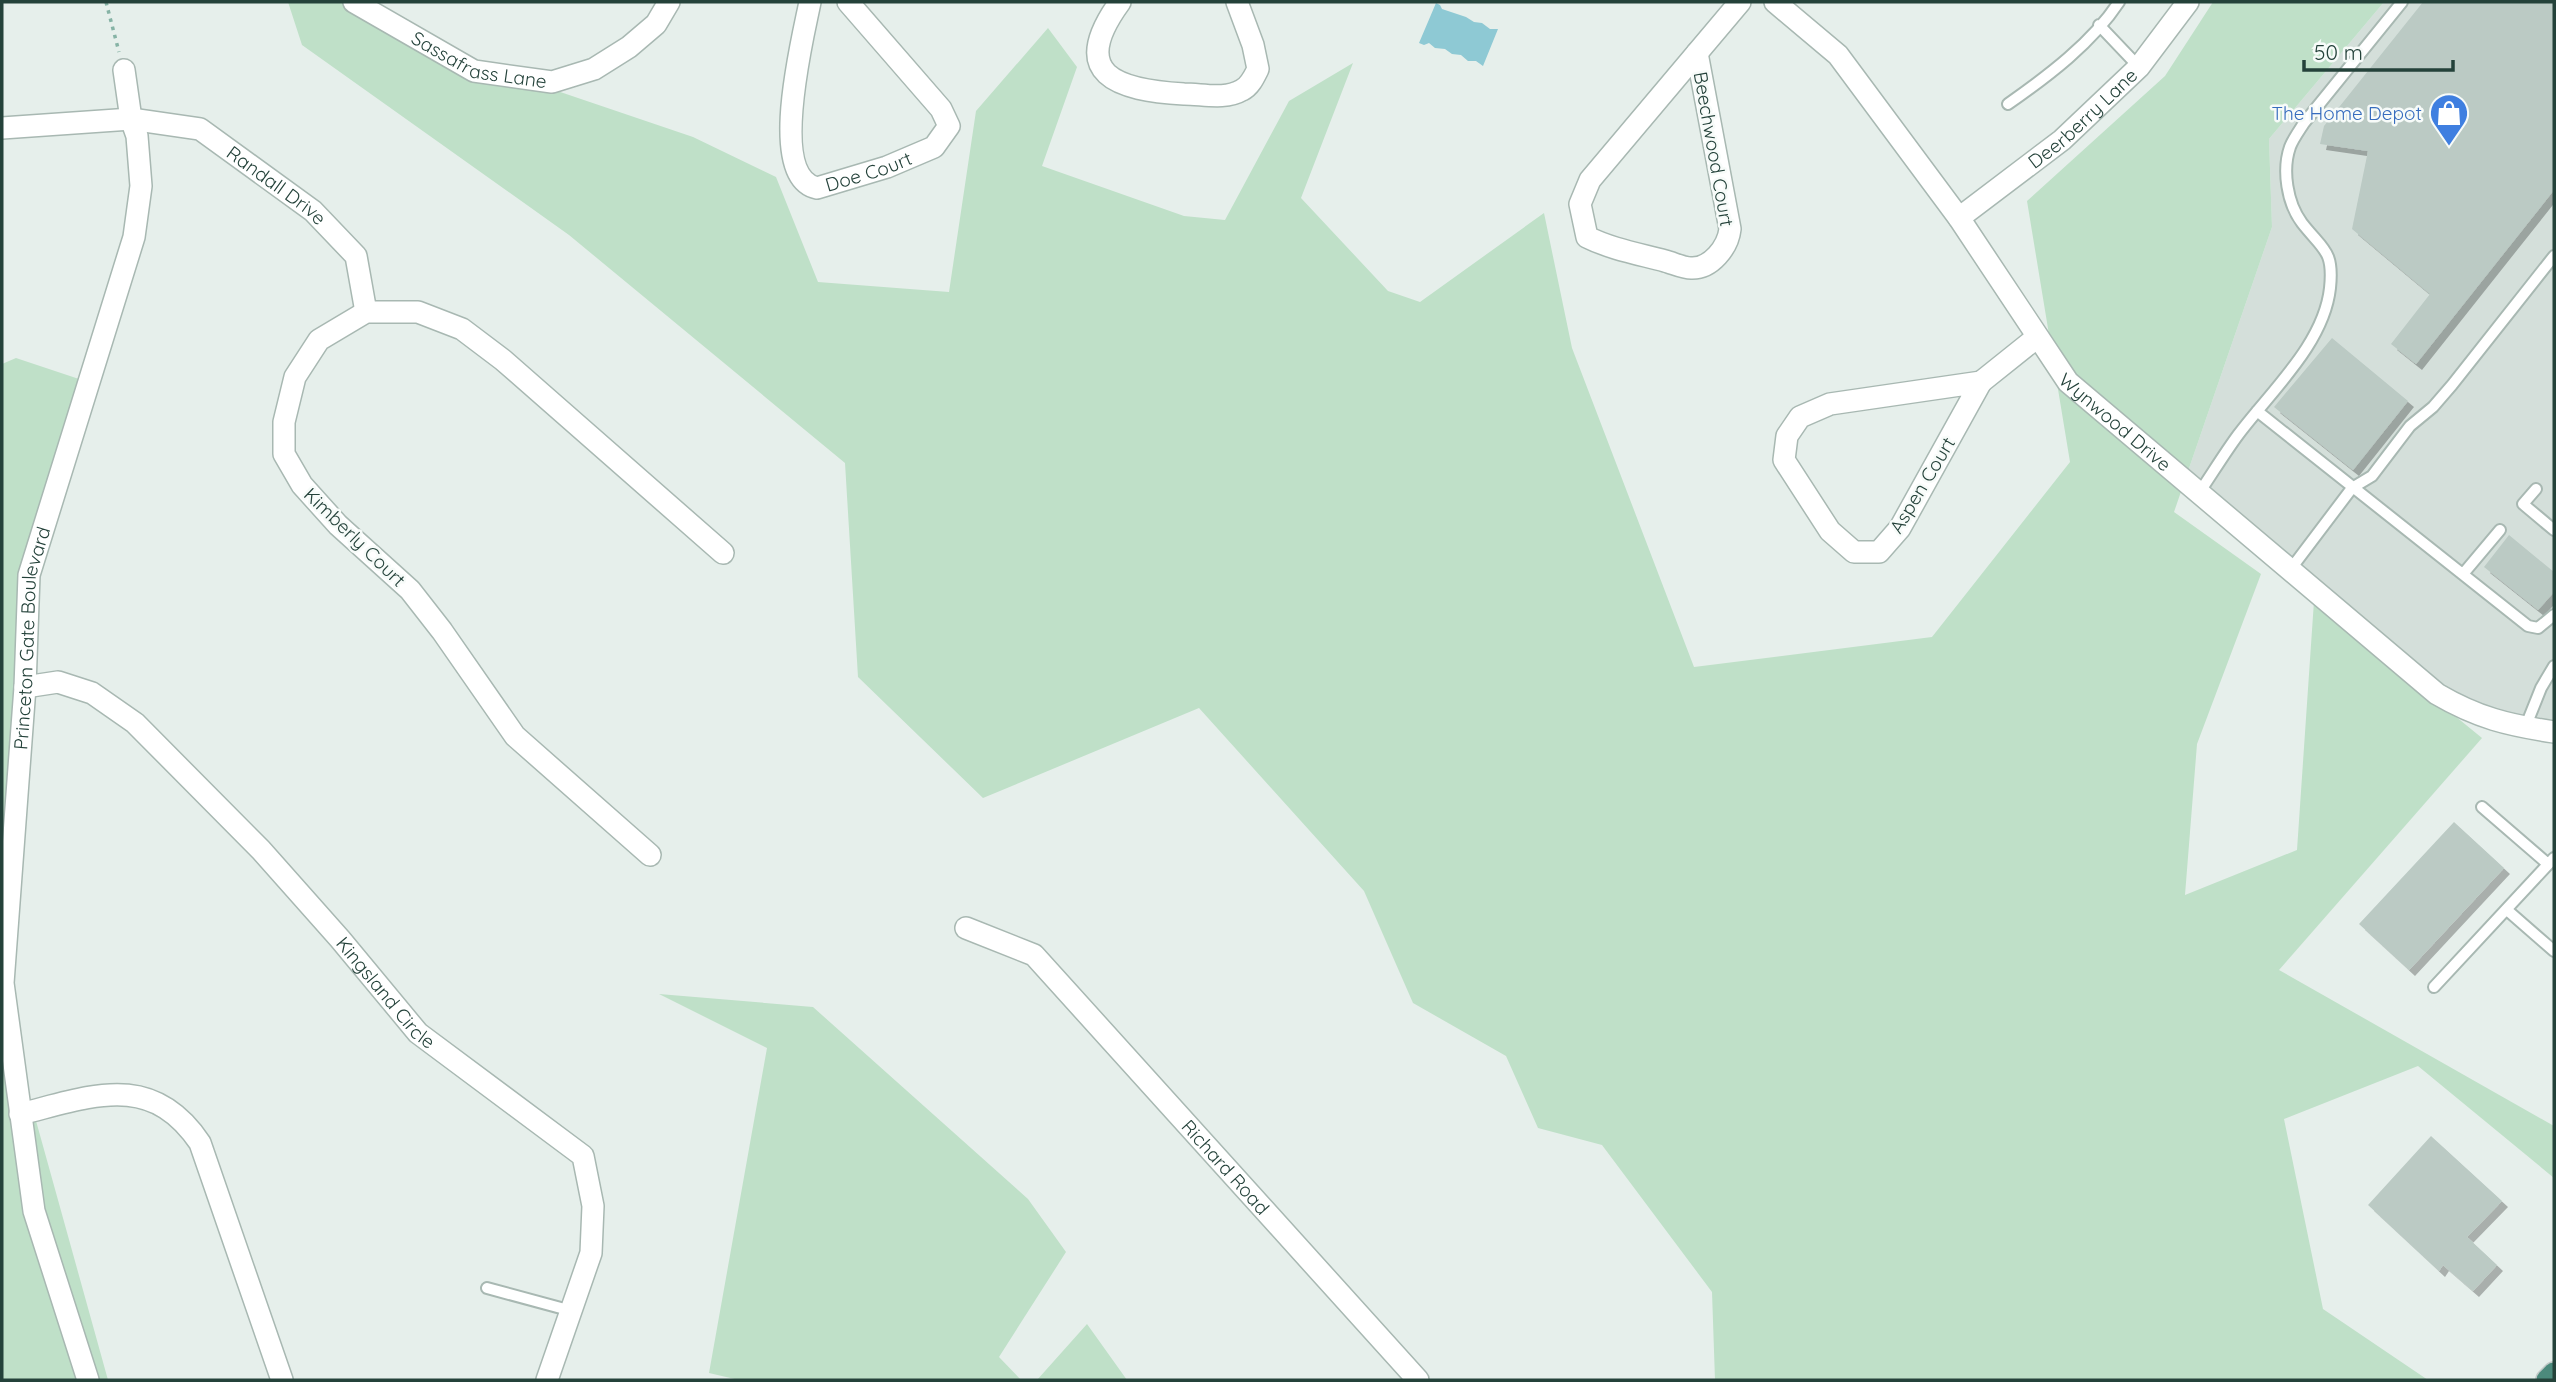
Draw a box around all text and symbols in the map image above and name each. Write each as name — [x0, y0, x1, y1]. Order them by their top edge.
street label: Sassafrass Lane — [407, 26, 548, 93]
scale bar — [2304, 28, 2453, 72]
text: 50 m — [2314, 39, 2363, 65]
street label: Deerberry Lane — [2023, 63, 2142, 174]
street label: Beechwood Court — [1689, 70, 1739, 228]
shop icon: The Home Depot — [2428, 92, 2470, 147]
place label: The Home Depot — [2271, 101, 2422, 125]
street label: Randall Drive — [222, 140, 332, 230]
street label: Doe Court — [822, 146, 915, 197]
street label: Wynwood Drive — [2054, 368, 2176, 476]
street label: Aspen Court — [1884, 432, 1960, 538]
street label: Kimberly Court — [299, 482, 411, 592]
street label: Princeton Gate Boulevard — [8, 524, 55, 751]
street label: Kingsland Circle — [331, 932, 440, 1054]
street label: Richard Road — [1177, 1115, 1275, 1220]

